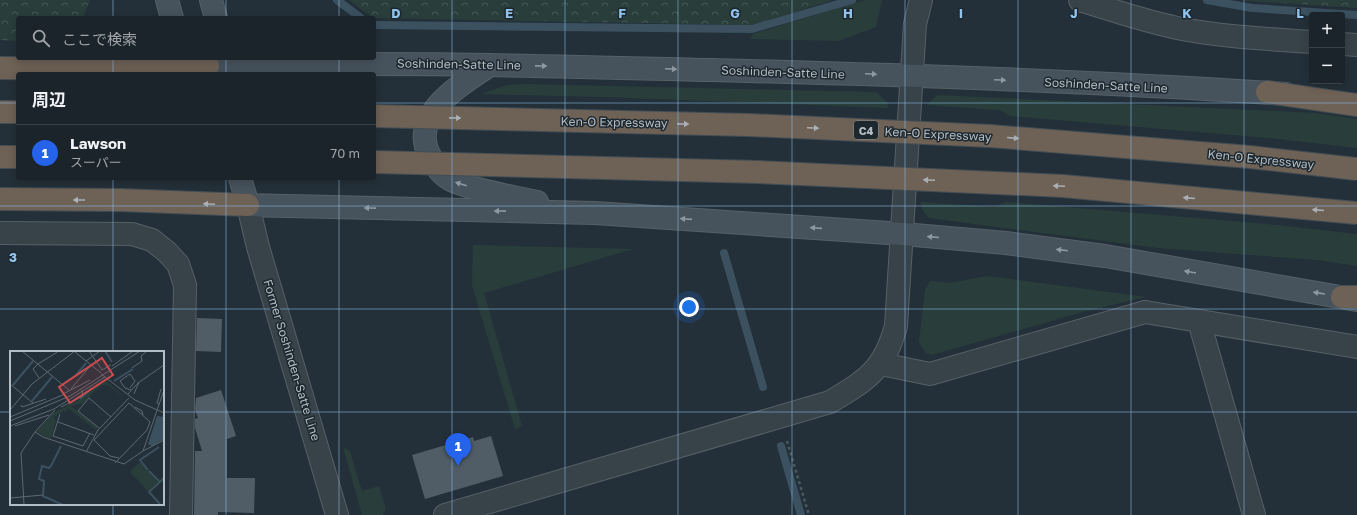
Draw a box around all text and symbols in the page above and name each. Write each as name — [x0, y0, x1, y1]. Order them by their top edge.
text: D — [391, 5, 401, 21]
text: E — [505, 5, 513, 21]
text: F — [618, 5, 626, 21]
text: G — [730, 5, 740, 21]
text: H — [843, 5, 853, 21]
text: I — [959, 5, 963, 21]
text: J — [1070, 5, 1078, 21]
text: K — [1182, 5, 1192, 21]
text: L — [1296, 5, 1304, 21]
map controls — [1309, 12, 1345, 84]
button: + — [1309, 12, 1345, 48]
search box — [16, 16, 376, 60]
icon: search — [30, 27, 52, 49]
text: ここで検索 — [62, 30, 137, 48]
button: − — [1309, 48, 1345, 84]
street label: Soshinden-Satte Line — [397, 55, 521, 73]
street label: Soshinden-Satte Line — [721, 62, 845, 82]
one-way arrow — [535, 63, 548, 69]
one-way arrow — [665, 66, 678, 72]
one-way arrow — [865, 71, 878, 77]
street label: Soshinden-Satte Line — [1044, 74, 1168, 96]
one-way arrow — [994, 76, 1007, 83]
text: 周辺 — [32, 89, 66, 110]
street label: Ken-O Expressway — [560, 114, 668, 130]
one-way arrow — [449, 115, 461, 122]
one-way arrow — [677, 121, 690, 127]
road number: C4 — [854, 121, 878, 139]
street label: Ken-O Expressway — [884, 124, 992, 144]
one-way arrow — [807, 125, 820, 131]
text: Lawson — [70, 134, 126, 152]
one-way arrow — [1007, 134, 1019, 141]
text: 1 — [42, 145, 48, 161]
text: 70 m — [330, 145, 360, 161]
street label: Ken-O Expressway — [1207, 146, 1315, 172]
text: スーパー — [70, 154, 122, 170]
one-way arrow — [923, 176, 935, 183]
one-way arrow — [455, 181, 467, 187]
one-way arrow — [1053, 182, 1065, 189]
one-way arrow — [1183, 194, 1195, 201]
one-way arrow — [73, 196, 85, 203]
one-way arrow — [203, 200, 215, 207]
one-way arrow — [364, 205, 376, 212]
one-way arrow — [1312, 206, 1324, 213]
one-way arrow — [493, 208, 506, 214]
one-way arrow — [680, 216, 692, 223]
one-way arrow — [810, 224, 822, 231]
one-way arrow — [927, 233, 939, 240]
one-way arrow — [1056, 247, 1068, 253]
text: 3 — [9, 249, 17, 265]
one-way arrow — [1184, 268, 1196, 274]
street label: Former Soshinden-Satte Line — [260, 278, 324, 442]
one-way arrow — [1312, 290, 1325, 296]
your location — [679, 297, 699, 317]
inset map — [10, 351, 164, 505]
pin: 1 — [445, 433, 471, 466]

